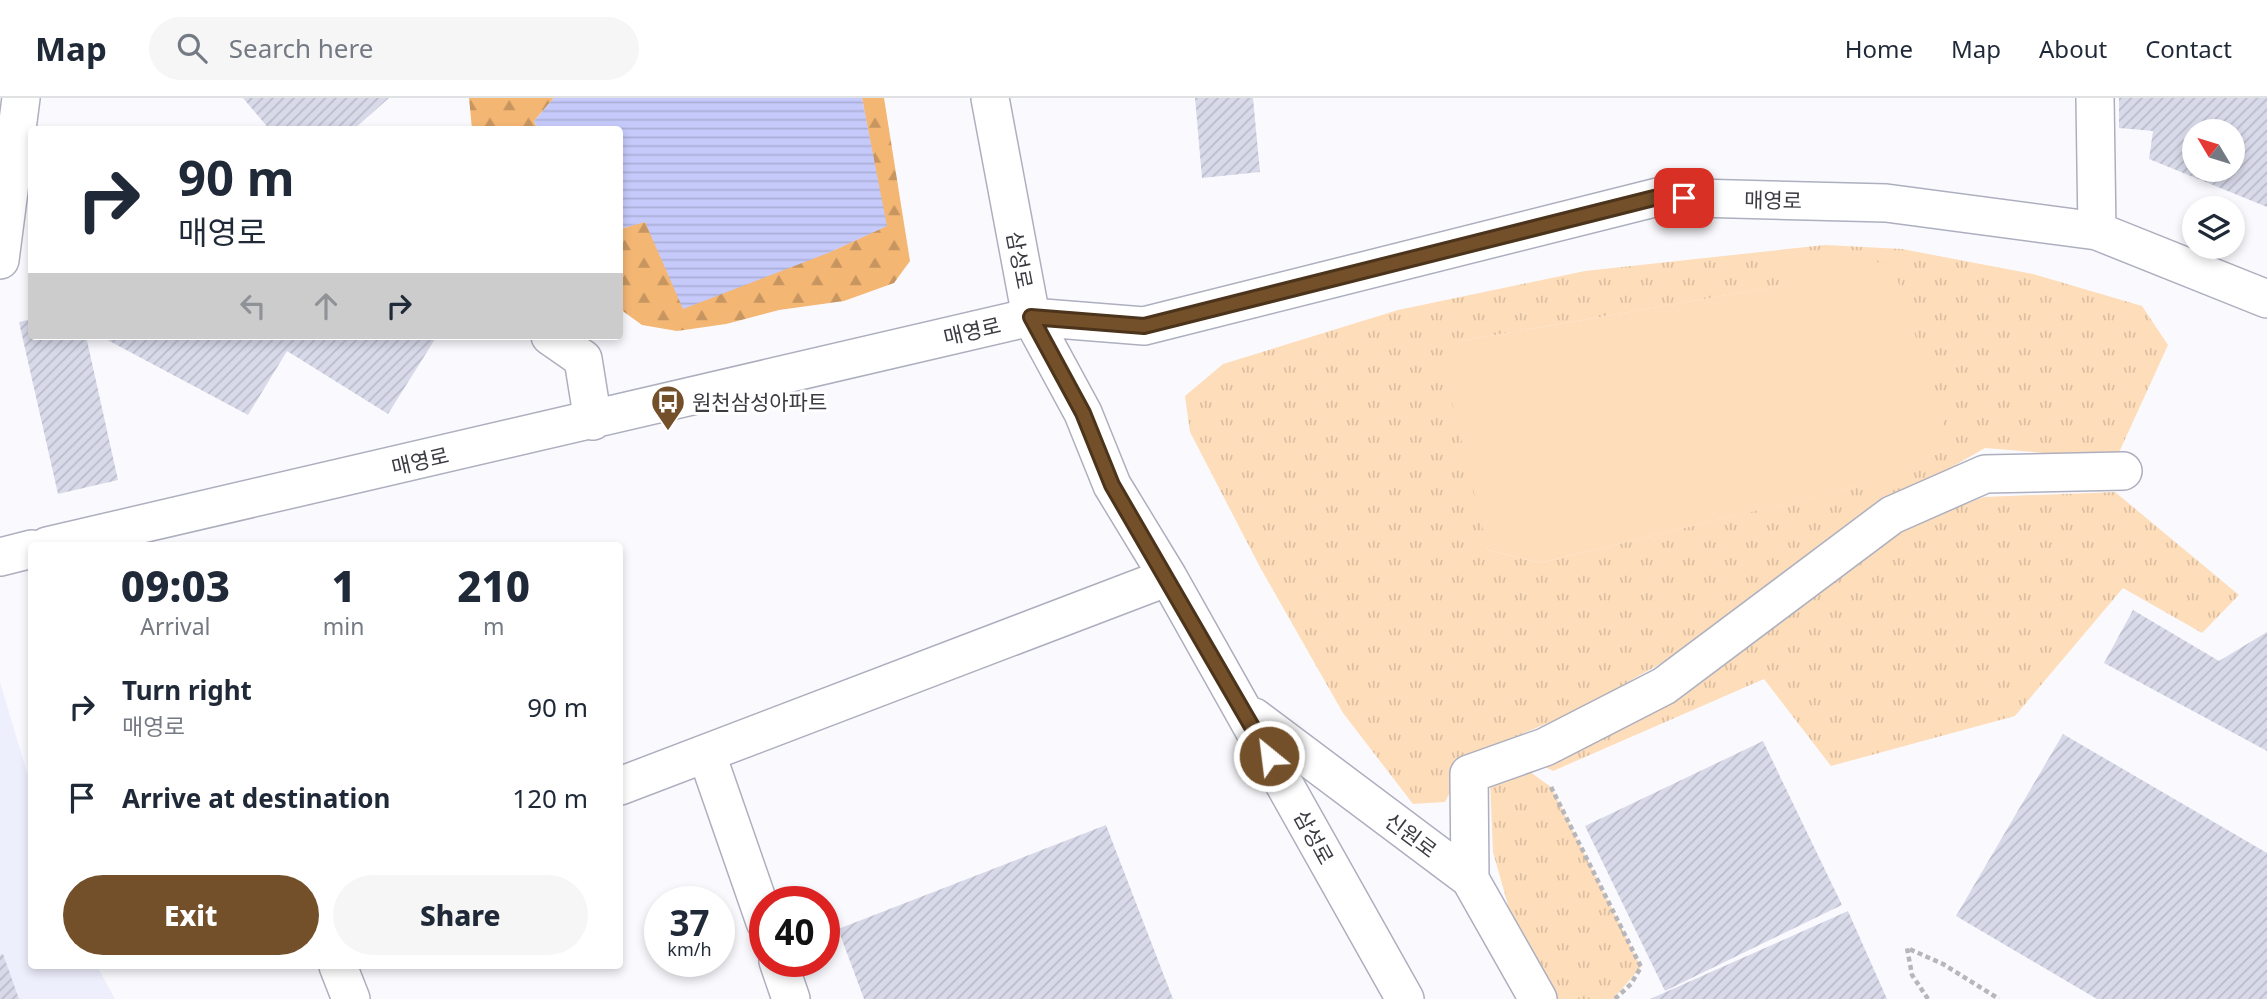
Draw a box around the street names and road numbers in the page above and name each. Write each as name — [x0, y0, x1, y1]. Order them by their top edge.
street label: 매영로 — [1744, 185, 1802, 215]
street label: 삼성로 — [1001, 229, 1039, 291]
street label: 매영로 — [941, 311, 1003, 351]
street label: 매영로 — [389, 441, 451, 481]
street label: 삼성로 — [1288, 805, 1340, 869]
street label: 신원로 — [1379, 806, 1443, 864]

